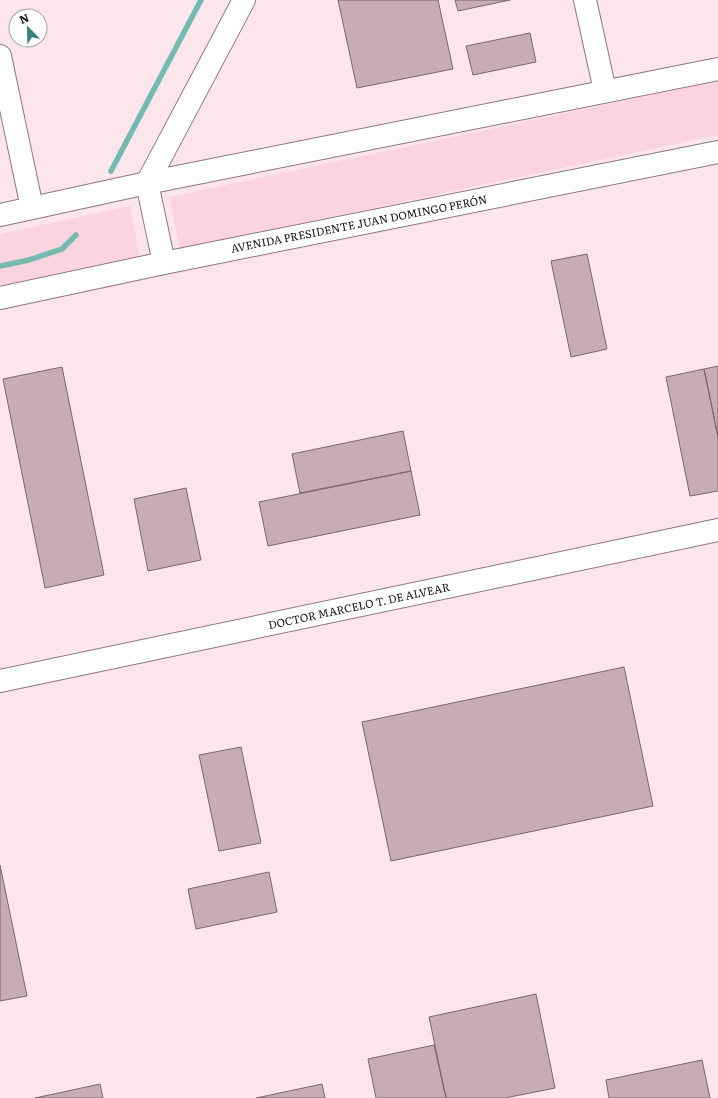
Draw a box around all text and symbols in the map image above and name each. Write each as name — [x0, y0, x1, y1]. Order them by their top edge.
north arrow — [8, 8, 48, 48]
text: N — [16, 9, 31, 27]
street label: AVENIDA PRESIDENTE JUAN DOMINGO PERÓN — [229, 190, 488, 256]
street label: DOCTOR MARCELO T. DE ALVEAR — [267, 578, 451, 632]

